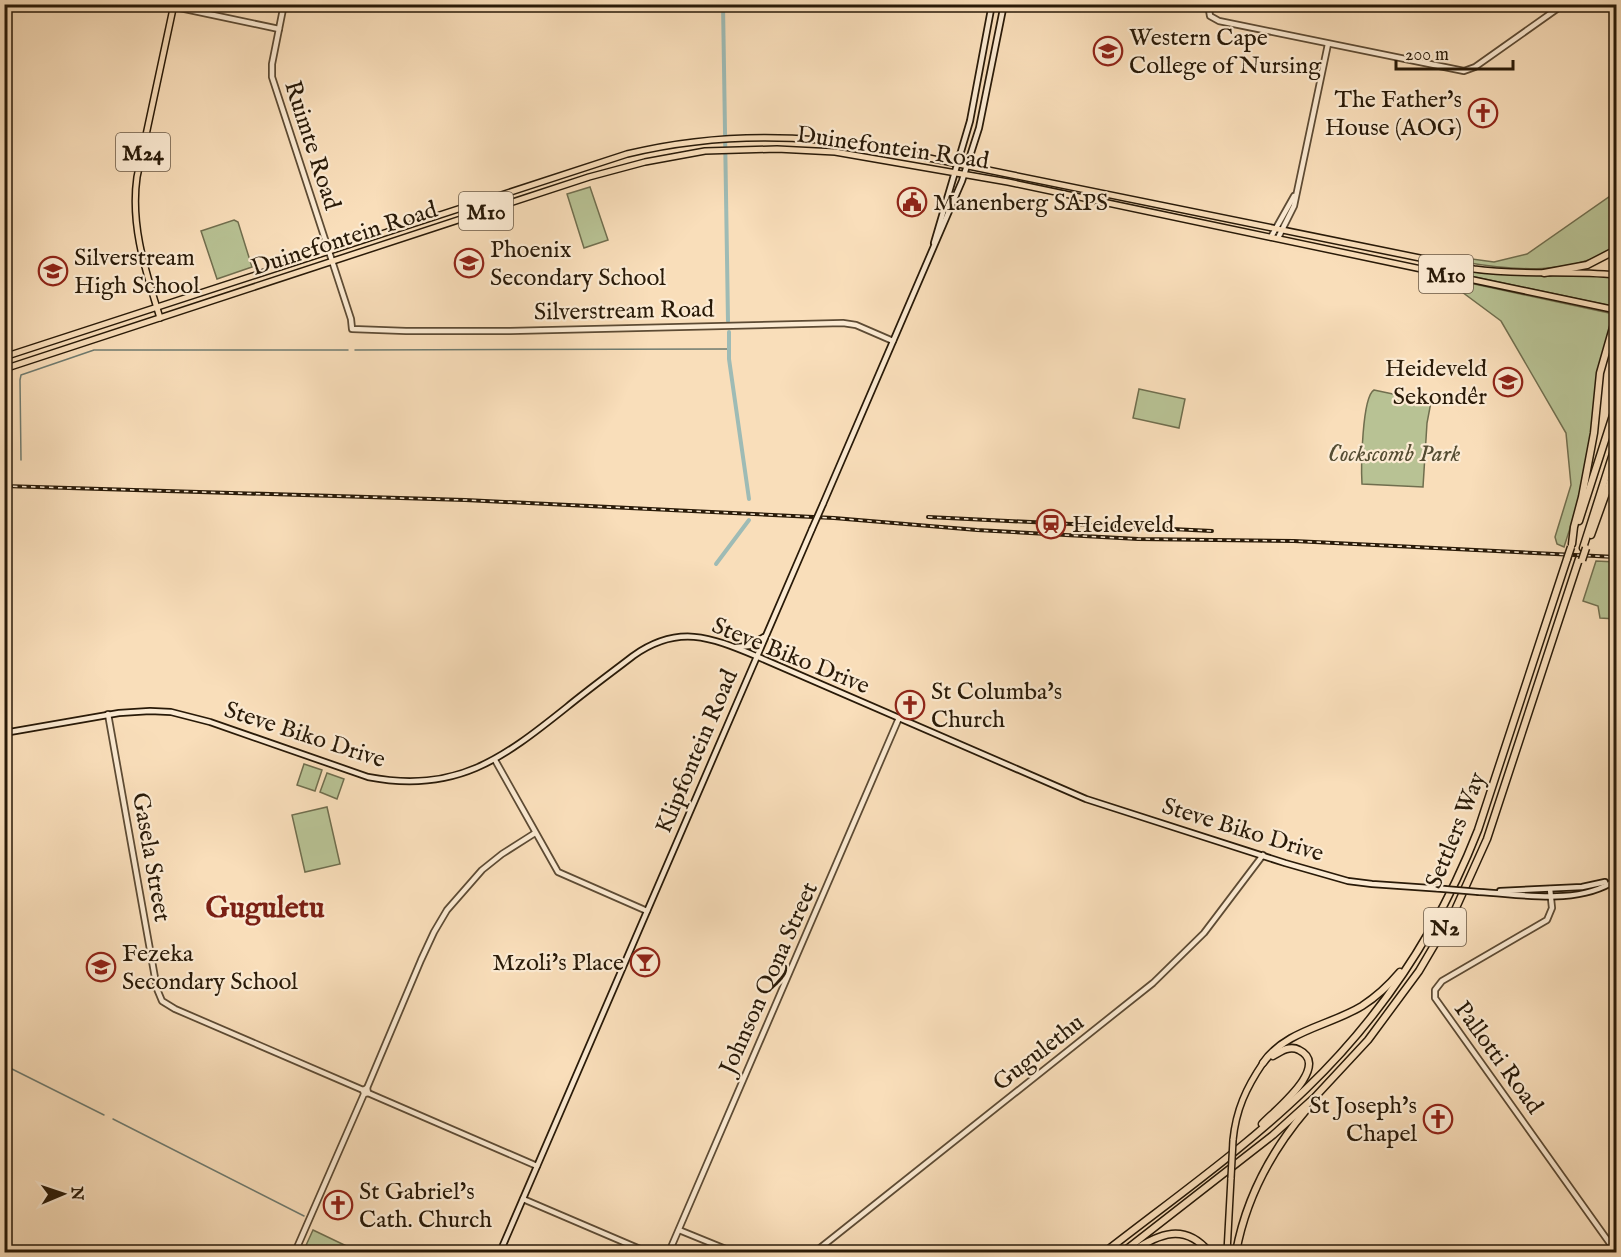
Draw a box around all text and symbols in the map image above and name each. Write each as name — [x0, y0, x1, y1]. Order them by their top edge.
place label: Western Cape College of Nursing — [1129, 23, 1322, 82]
scale bar — [1396, 33, 1513, 71]
school or university icon: Western Cape College of Nursing — [1092, 35, 1124, 67]
text: 200 m — [1405, 44, 1449, 67]
street label: Ruimte Road — [276, 77, 347, 214]
place label: The Father's House (AOG) — [1325, 85, 1462, 144]
church icon: The Father's House (AOG) — [1467, 97, 1499, 129]
street label: Duinefontein Road — [795, 120, 991, 177]
road number: M24 — [116, 133, 170, 171]
public building icon: Manenberg SAPS — [896, 186, 928, 218]
place label: Manenberg SAPS — [933, 188, 1108, 219]
road number: M10 — [459, 192, 513, 230]
street label: Duinefontein Road — [247, 195, 442, 284]
place label: Phoenix Secondary School — [490, 235, 666, 294]
place label: Silverstream High School — [74, 243, 200, 302]
school or university icon: Phoenix Secondary School — [453, 247, 485, 279]
school or university icon: Silverstream High School — [37, 255, 69, 287]
road number: M10 — [1419, 255, 1473, 293]
street label: Silverstream Road — [534, 294, 715, 329]
place label: Heideveld Sekondêr — [1385, 354, 1487, 413]
school or university icon: Heideveld Sekondêr — [1492, 366, 1524, 398]
park label: Cockscomb Park — [1328, 439, 1461, 470]
station icon: Heideveld — [1035, 508, 1067, 540]
place label: Heideveld — [1072, 510, 1174, 541]
street label: Steve Biko Drive — [707, 611, 874, 702]
street label: Klipfontein Road — [649, 665, 746, 838]
place label: St Columba's Church — [931, 677, 1062, 736]
church icon: St Columba's Church — [894, 689, 926, 721]
street label: Steve Biko Drive — [220, 695, 389, 776]
street label: Settlers Way — [1419, 768, 1494, 893]
street label: Gasela Street — [124, 790, 177, 924]
street label: Steve Biko Drive — [1158, 791, 1327, 870]
street label: Johnson Qona Street — [712, 878, 826, 1082]
district label: Guguletu — [206, 890, 325, 928]
road number: N2 — [1424, 908, 1466, 946]
place label: Fezeka Secondary School — [122, 939, 298, 998]
bar icon: Mzoli's Place — [629, 946, 661, 978]
place label: Mzoli's Place — [492, 948, 624, 979]
school or university icon: Fezeka Secondary School — [85, 951, 117, 983]
street label: Pallotti Road — [1446, 995, 1549, 1121]
street label: Gugulethu — [987, 1008, 1091, 1099]
place label: St Joseph's Chapel — [1309, 1091, 1417, 1150]
church icon: St Joseph's Chapel — [1422, 1103, 1454, 1135]
north arrow — [33, 1164, 93, 1224]
place label: St Gabriel's Cath. Church — [359, 1177, 492, 1236]
text: N — [66, 1185, 86, 1201]
church icon: St Gabriel's Cath. Church — [322, 1189, 354, 1221]

